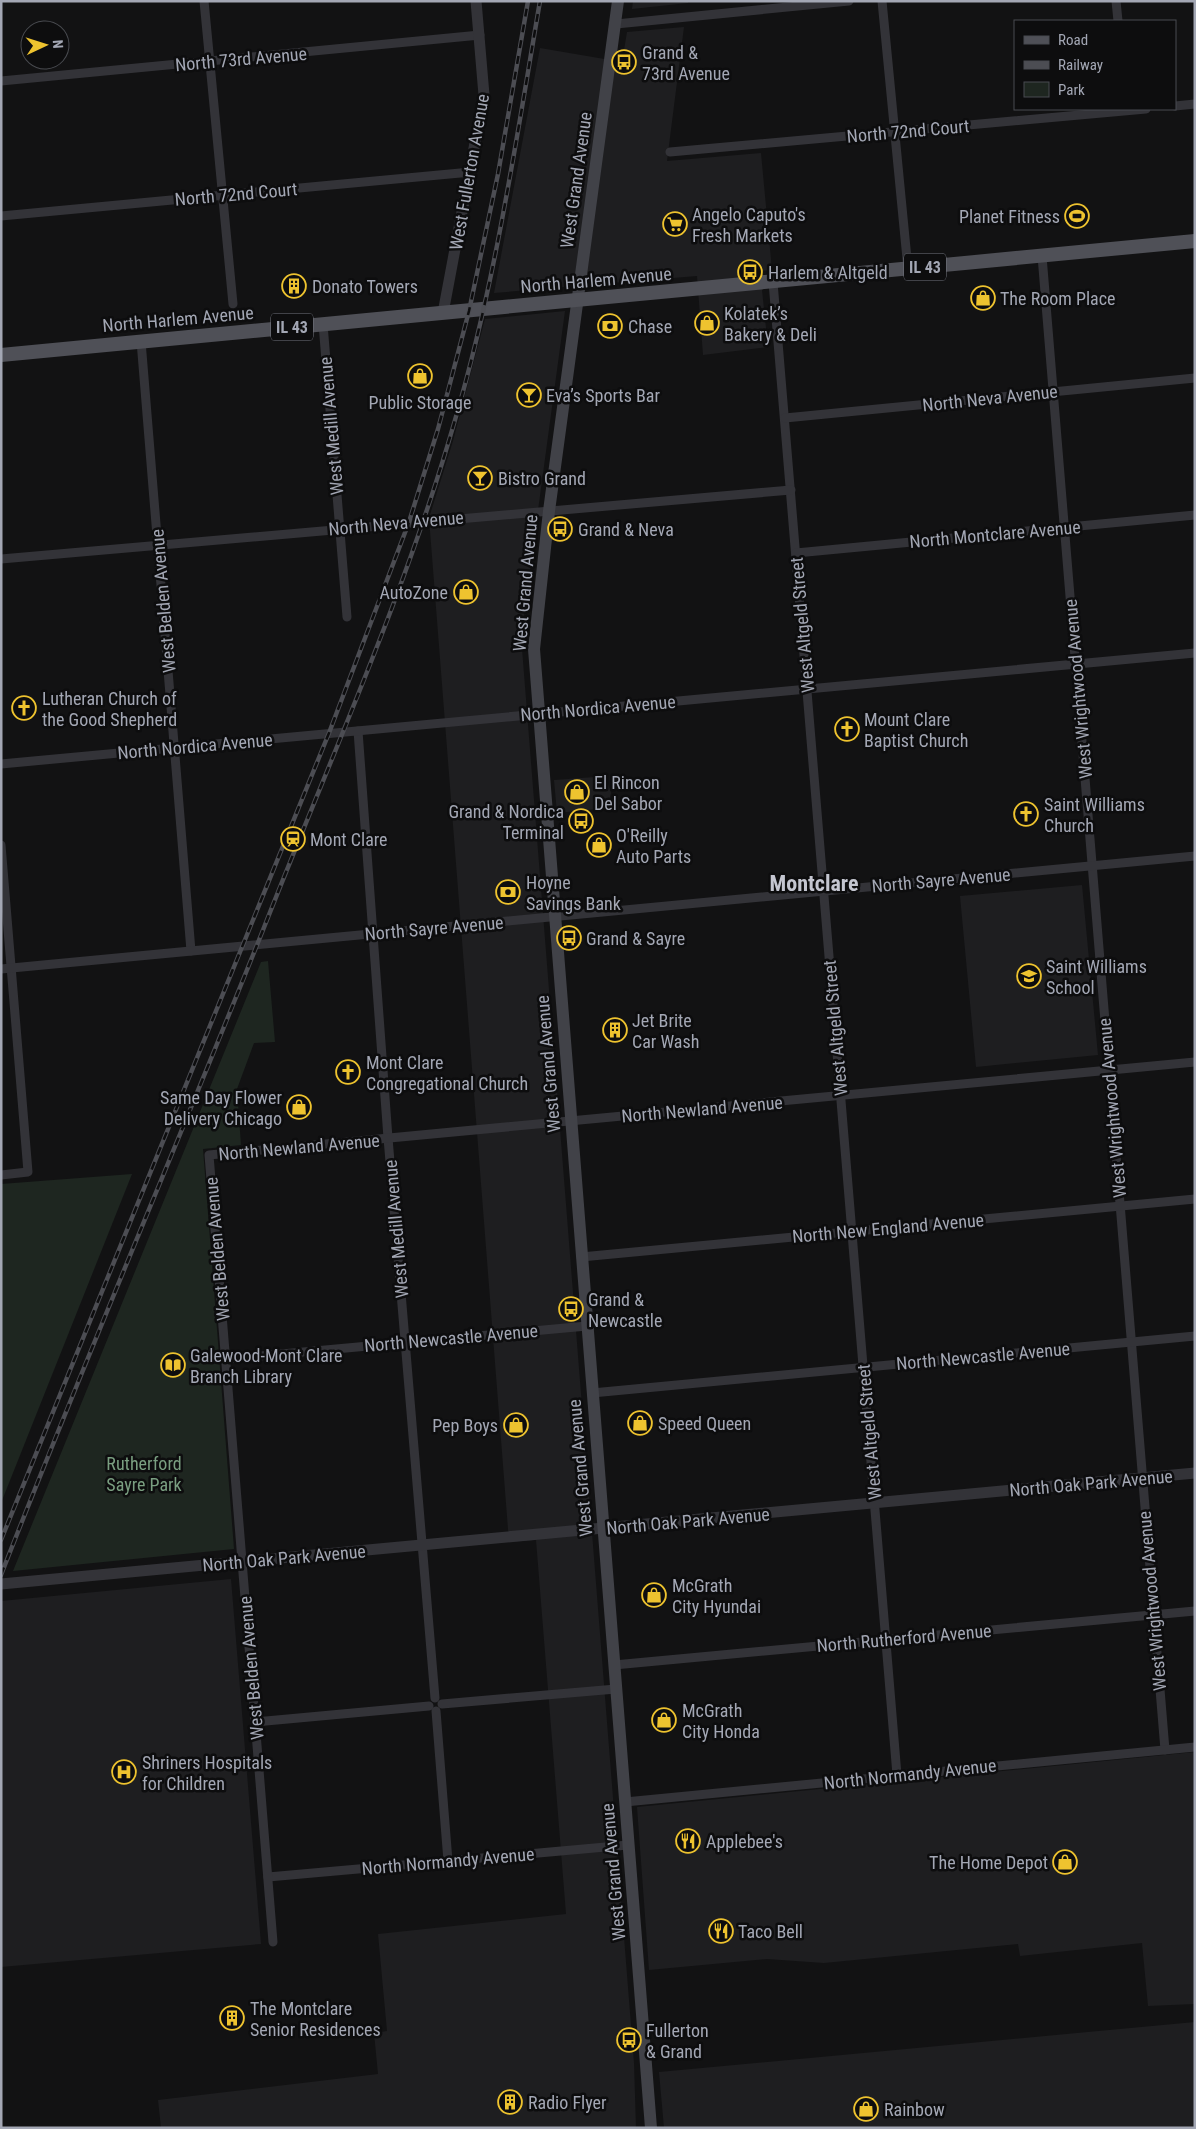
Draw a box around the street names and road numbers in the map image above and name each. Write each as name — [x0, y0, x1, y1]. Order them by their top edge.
street label: North 73rd Avenue — [174, 43, 308, 75]
street label: West Fullerton Avenue — [445, 92, 493, 252]
street label: West Grand Avenue — [556, 110, 596, 250]
street label: North 72nd Court — [846, 115, 970, 147]
street label: North 72nd Court — [174, 178, 298, 210]
road number: IL 43 — [904, 253, 946, 280]
street label: North Harlem Avenue — [520, 263, 672, 297]
street label: North Harlem Avenue — [102, 302, 254, 336]
road number: IL 43 — [271, 314, 313, 341]
street label: West Medill Avenue — [314, 356, 348, 496]
street label: North Neva Avenue — [921, 380, 1059, 416]
street label: North Neva Avenue — [327, 507, 465, 539]
street label: West Grand Avenue — [509, 514, 541, 652]
street label: North Montclare Avenue — [909, 516, 1081, 552]
street label: West Belden Avenue — [146, 528, 180, 674]
street label: West Altgeld Street — [786, 556, 818, 694]
street label: West Wrightwood Avenue — [1060, 598, 1096, 780]
street label: North Nordica Avenue — [520, 691, 676, 725]
street label: North Nordica Avenue — [117, 729, 273, 763]
street label: North Sayre Avenue — [871, 863, 1011, 897]
street label: North Sayre Avenue — [364, 911, 504, 945]
street label: West Altgeld Street — [819, 959, 851, 1097]
street label: West Grand Avenue — [532, 995, 564, 1133]
street label: West Wrightwood Avenue — [1094, 1017, 1130, 1199]
street label: North Newland Avenue — [620, 1091, 784, 1127]
street label: North Newland Avenue — [217, 1129, 381, 1165]
street label: West Medill Avenue — [379, 1159, 413, 1299]
street label: West Belden Avenue — [200, 1176, 234, 1322]
street label: North New England Avenue — [791, 1209, 985, 1247]
street label: North Newcastle Avenue — [363, 1320, 539, 1356]
street label: North Newcastle Avenue — [895, 1338, 1071, 1374]
street label: West Altgeld Street — [853, 1363, 885, 1501]
street label: West Grand Avenue — [564, 1399, 596, 1537]
street label: North Oak Park Avenue — [1008, 1465, 1174, 1501]
street label: North Oak Park Avenue — [605, 1503, 771, 1539]
street label: West Wrightwood Avenue — [1134, 1510, 1170, 1692]
street label: North Oak Park Avenue — [201, 1540, 367, 1576]
street label: West Belden Avenue — [234, 1595, 268, 1741]
street label: North Rutherford Avenue — [816, 1620, 992, 1656]
street label: North Normandy Avenue — [823, 1755, 997, 1793]
street label: West Grand Avenue — [597, 1803, 629, 1941]
street label: North Normandy Avenue — [361, 1843, 535, 1879]

